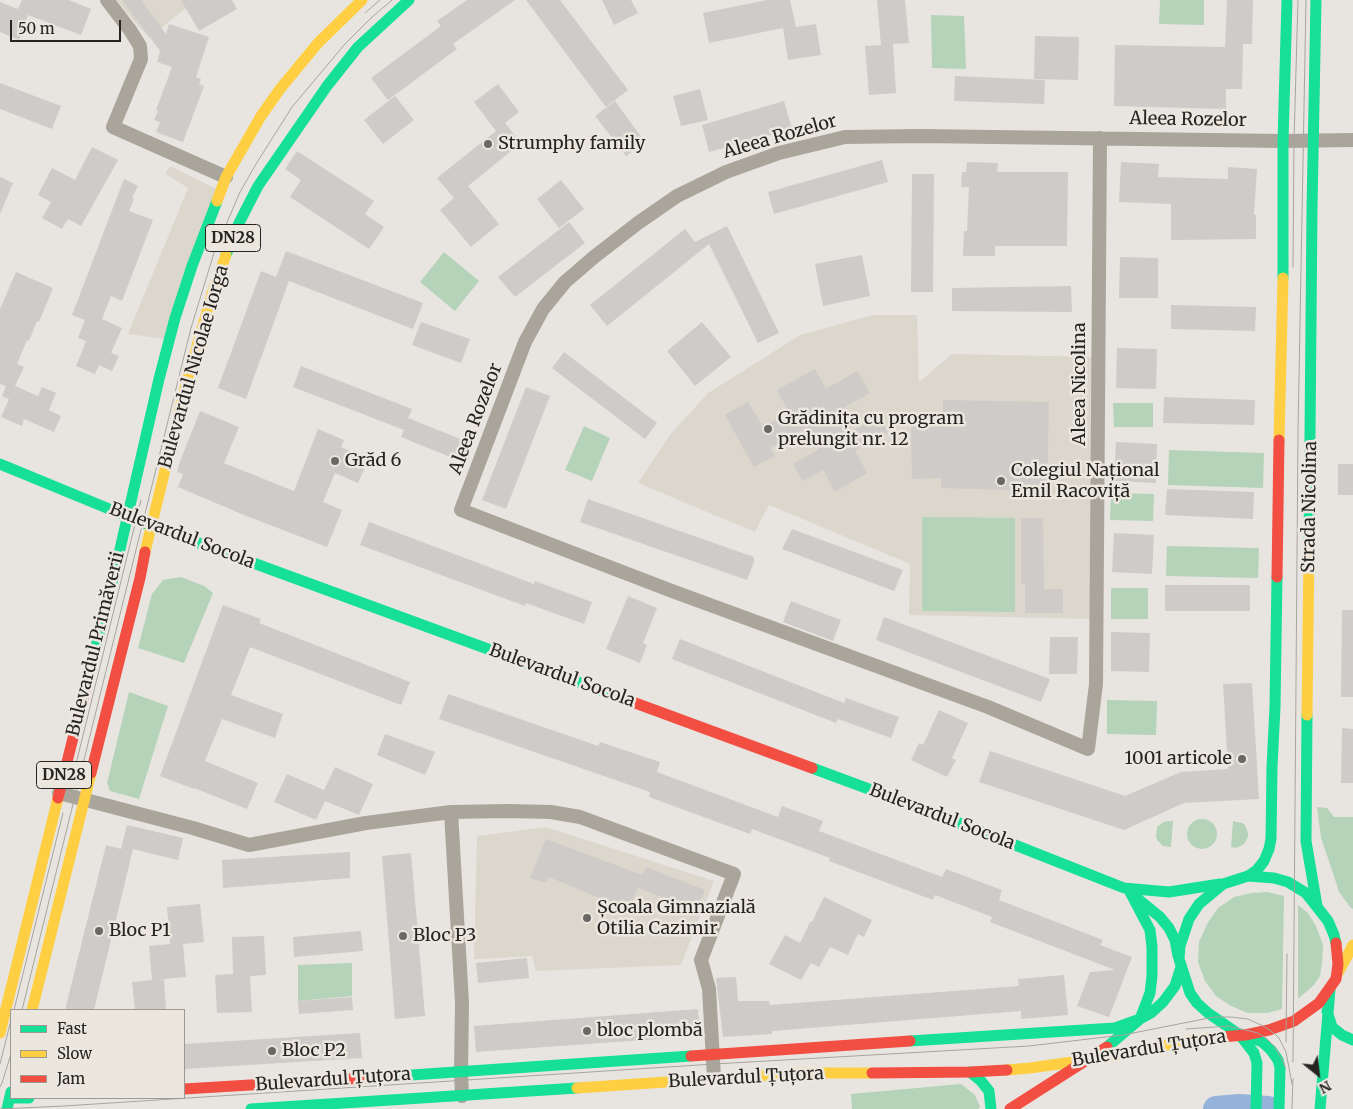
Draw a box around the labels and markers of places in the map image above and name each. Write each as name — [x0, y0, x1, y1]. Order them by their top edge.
place label: Strumphy family — [498, 133, 645, 155]
marker: Strumphy family — [482, 138, 494, 150]
place label: Grădinița cu program prelungit nr. 12 — [778, 408, 964, 450]
marker: Grădinița cu program prelungit nr. 12 — [762, 423, 774, 435]
place label: Grăd 6 — [345, 450, 401, 472]
marker: Grăd 6 — [329, 455, 341, 467]
place label: Colegiul Național Emil Racoviță — [1011, 460, 1160, 502]
marker: Colegiul Național Emil Racoviță — [995, 475, 1007, 487]
place label: 1001 articole — [1125, 748, 1232, 770]
marker: 1001 articole — [1236, 753, 1248, 765]
place label: Școala Gimnazială Otilia Cazimir — [597, 897, 756, 940]
marker: Școala Gimnazială Otilia Cazimir — [581, 912, 593, 924]
place label: Bloc P1 — [109, 920, 170, 942]
marker: Bloc P1 — [93, 925, 105, 937]
place label: Bloc P3 — [413, 925, 476, 947]
marker: Bloc P3 — [397, 930, 409, 942]
place label: bloc plombă — [597, 1020, 703, 1042]
marker: bloc plombă — [581, 1025, 593, 1037]
place label: Bloc P2 — [282, 1040, 346, 1062]
marker: Bloc P2 — [266, 1045, 278, 1057]

